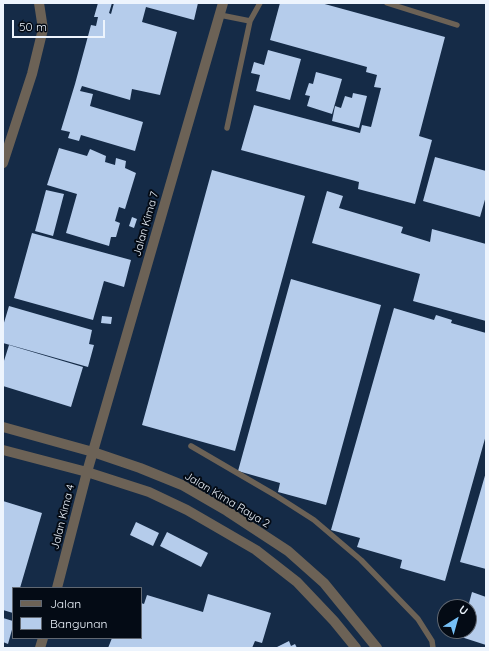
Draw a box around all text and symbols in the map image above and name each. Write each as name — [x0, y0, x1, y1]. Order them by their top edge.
scale bar — [14, 12, 107, 38]
text: 50 m — [19, 19, 47, 34]
street label: Jalan Kima 7 — [130, 190, 162, 258]
street label: Jalan Kima Raya 2 — [182, 469, 272, 531]
street label: Jalan Kima 4 — [49, 483, 77, 551]
legend — [12, 587, 142, 639]
text: Jalan — [50, 596, 81, 611]
north arrow — [437, 599, 477, 639]
text: U — [456, 602, 471, 618]
text: Bangunan — [50, 616, 107, 631]

